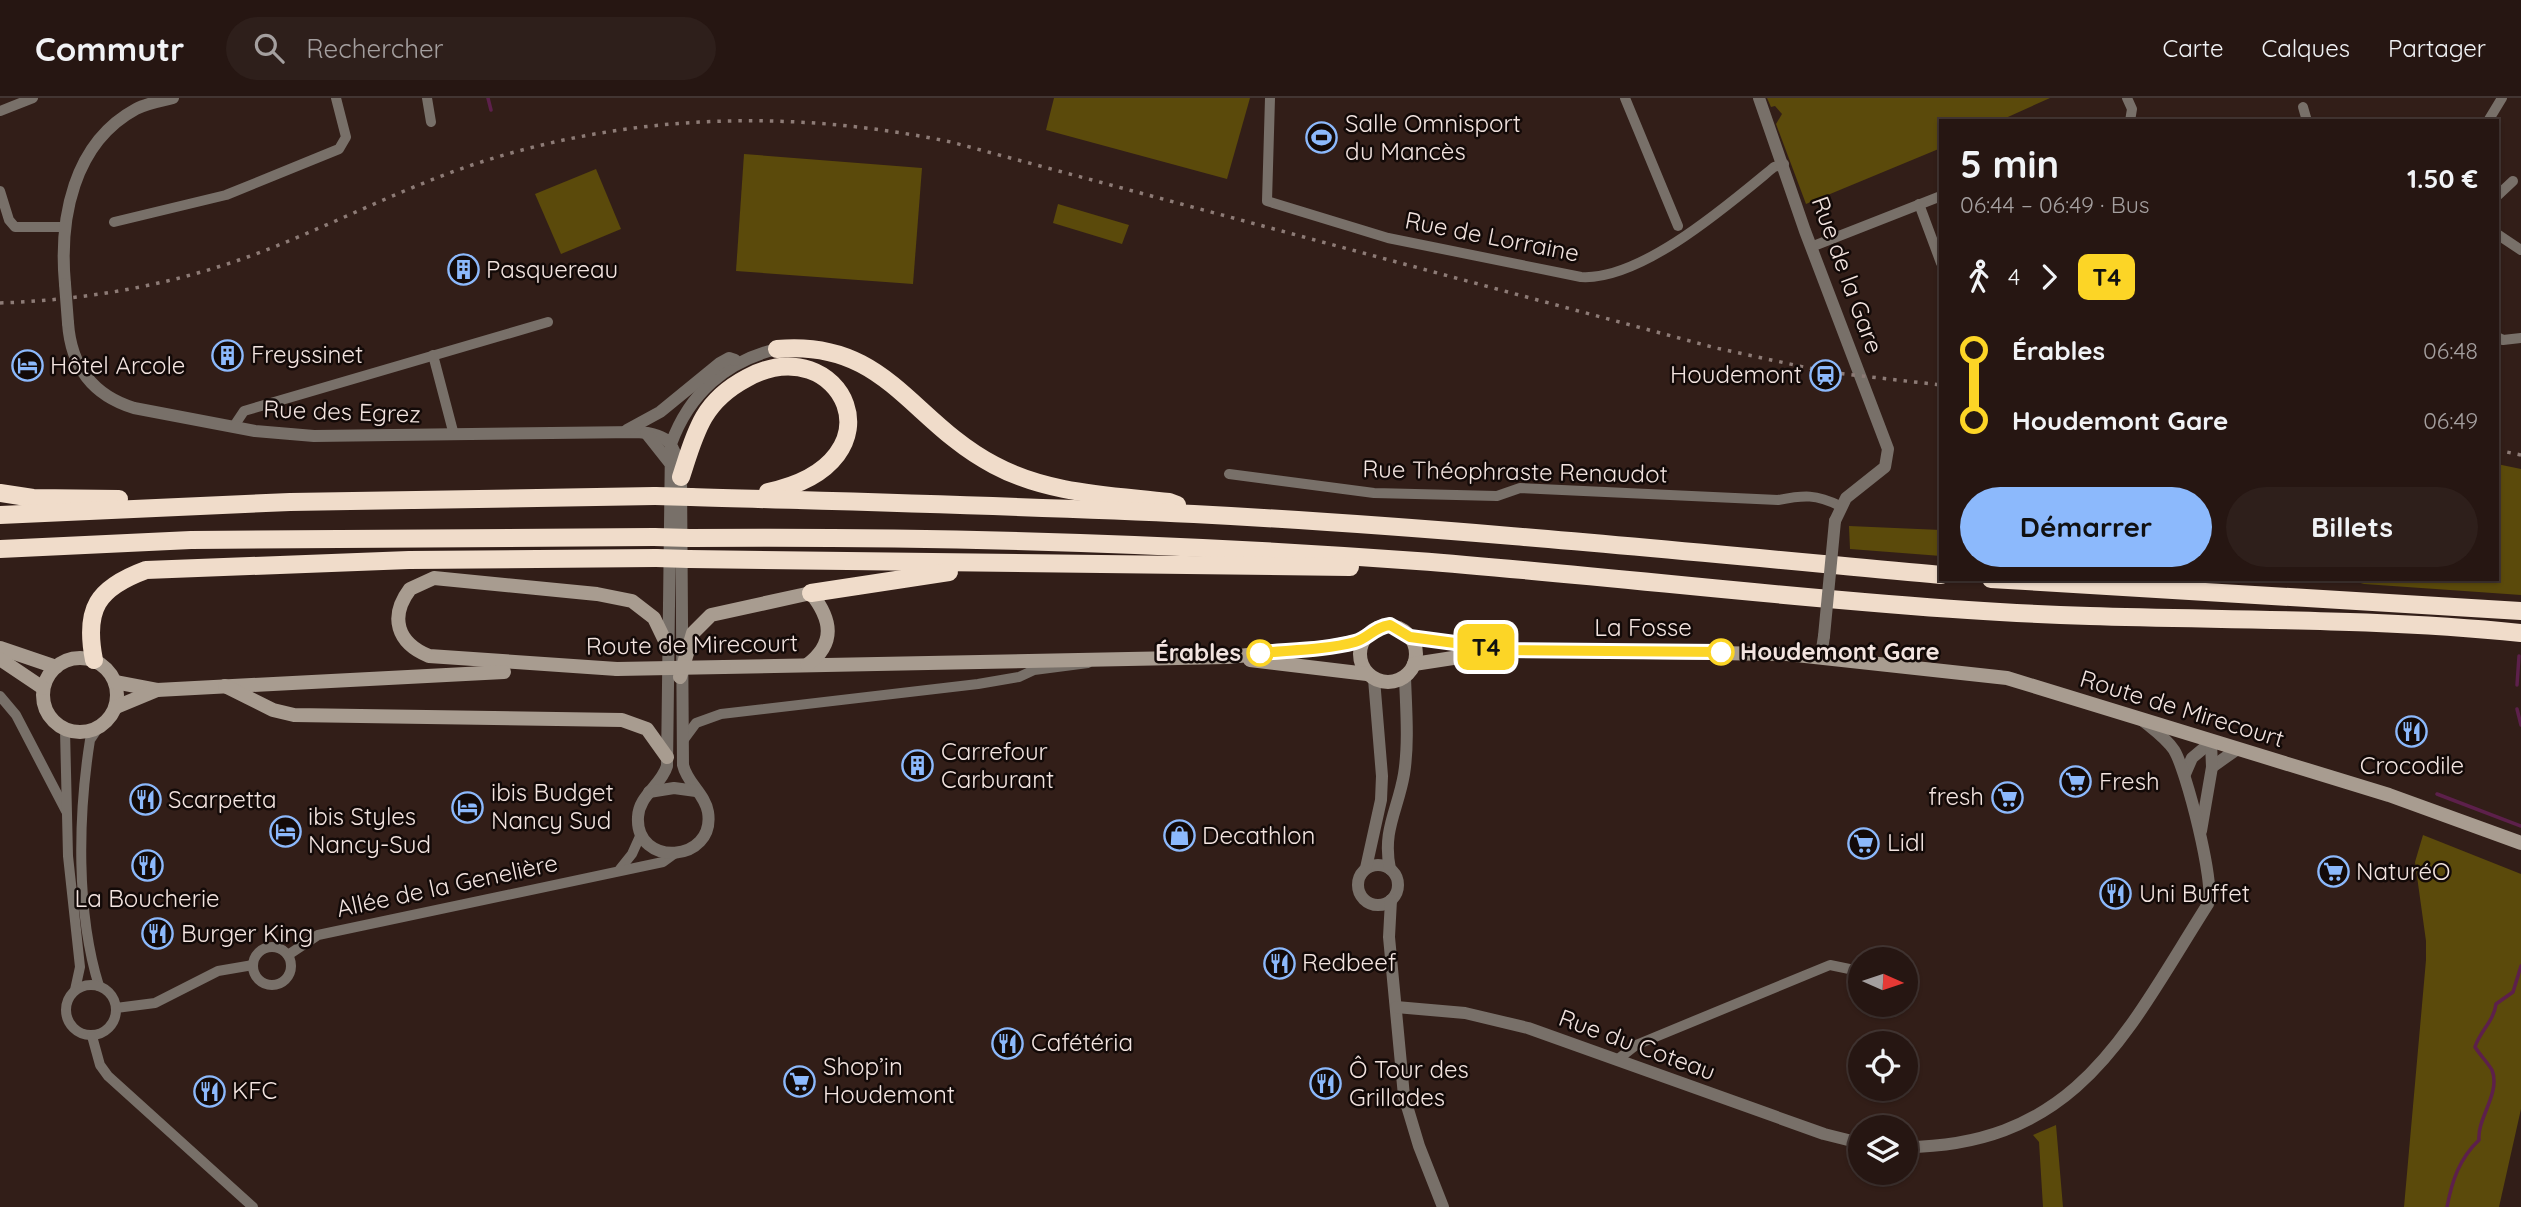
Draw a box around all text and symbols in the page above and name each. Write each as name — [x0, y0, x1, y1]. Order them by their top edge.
search box — [226, 17, 716, 80]
text: Commutr — [35, 28, 184, 69]
icon: search — [250, 29, 288, 67]
text: Rechercher — [306, 32, 444, 65]
text: Carte — [2162, 33, 2224, 63]
text: Calques — [2262, 33, 2350, 63]
text: Partager — [2388, 33, 2486, 63]
place label: Salle Omnisport du Mancès — [1345, 108, 1521, 166]
sports icon: Salle Omnisport du Mancès — [1305, 121, 1339, 155]
text: 5 min — [1960, 140, 2059, 188]
text: 1.50 € — [2407, 162, 2478, 195]
text: 06:44 – 06:49 · Bus — [1960, 190, 2150, 219]
street label: Rue de la Gare — [1806, 192, 1890, 357]
street label: Rue de Lorraine — [1403, 204, 1582, 268]
building icon: Pasquereau — [446, 253, 480, 287]
place label: Pasquereau — [486, 254, 618, 284]
icon: walk — [1960, 258, 1998, 296]
icon: forward — [2030, 258, 2068, 296]
text: 4 — [2008, 262, 2020, 291]
text: T4 — [2092, 262, 2121, 292]
text: Érables — [2012, 334, 2105, 367]
text: 06:48 — [2423, 336, 2478, 365]
building icon: Freyssinet — [211, 338, 245, 372]
place label: Freyssinet — [251, 339, 363, 369]
hotel icon: Hôtel Arcole — [10, 349, 44, 383]
place label: Hôtel Arcole — [50, 350, 185, 380]
station icon: Houdemont — [1808, 358, 1842, 392]
place label: Houdemont — [1670, 359, 1802, 389]
street label: Rue des Egrez — [263, 393, 421, 429]
text: Houdemont Gare — [2012, 404, 2228, 437]
text: 06:49 — [2423, 406, 2478, 435]
street label: Rue Théophraste Renaudot — [1362, 453, 1668, 489]
button: Démarrer — [1960, 487, 2212, 567]
button: Billets — [2226, 487, 2478, 567]
street label: La Fosse — [1594, 612, 1692, 642]
line badge: T4 — [1454, 624, 1518, 670]
street label: Route de Mirecourt — [586, 627, 798, 661]
text: T4 — [1471, 632, 1501, 662]
place label: Houdemont Gare — [1740, 636, 1940, 666]
place label: Érables — [1155, 637, 1241, 667]
marker: Houdemont Gare — [1708, 639, 1734, 665]
marker: Érables — [1247, 640, 1273, 666]
street label: Route de Mirecourt — [2076, 663, 2288, 753]
restaurant icon: Crocodile — [2395, 715, 2429, 749]
place label: Carrefour Carburant — [941, 736, 1054, 794]
building icon: Carrefour Carburant — [901, 749, 935, 783]
place label: Crocodile — [2360, 750, 2464, 780]
supermarket icon: Fresh — [2059, 765, 2093, 799]
place label: Fresh — [2099, 766, 2160, 796]
place label: ibis Budget Nancy Sud — [491, 777, 614, 835]
supermarket icon: fresh — [1990, 780, 2024, 814]
place label: fresh — [1928, 781, 1984, 811]
restaurant icon: Scarpetta — [128, 783, 162, 817]
place label: Scarpetta — [168, 784, 277, 814]
hotel icon: ibis Budget Nancy Sud — [451, 790, 485, 824]
place label: ibis Styles Nancy-Sud — [308, 801, 431, 859]
hotel icon: ibis Styles Nancy-Sud — [268, 814, 302, 848]
shop icon: Decathlon — [1162, 819, 1196, 853]
place label: Decathlon — [1202, 820, 1315, 850]
supermarket icon: Lidl — [1847, 826, 1881, 860]
place label: Lidl — [1887, 827, 1925, 857]
street label: Allée de la Genelière — [333, 847, 560, 923]
restaurant icon: La Boucherie — [130, 848, 164, 882]
supermarket icon: NaturéO — [2316, 855, 2350, 889]
place label: NaturéO — [2356, 856, 2450, 886]
restaurant icon: Uni Buffet — [2099, 877, 2133, 911]
place label: Uni Buffet — [2139, 878, 2250, 908]
place label: La Boucherie — [74, 883, 220, 913]
restaurant icon: Burger King — [141, 917, 175, 951]
place label: Burger King — [181, 918, 313, 948]
restaurant icon: Redbeef — [1262, 946, 1296, 980]
place label: Redbeef — [1302, 947, 1397, 977]
north arrow — [1848, 947, 1918, 1017]
map controls — [1848, 947, 1918, 1185]
street label: Rue du Coteau — [1555, 1002, 1720, 1086]
restaurant icon: Cafétéria — [991, 1026, 1025, 1060]
place label: Cafétéria — [1031, 1027, 1133, 1057]
button: locate — [1848, 1031, 1918, 1101]
place label: Shop’in Houdemont — [823, 1051, 955, 1109]
place label: Ô Tour des Grillades — [1349, 1054, 1469, 1112]
supermarket icon: Shop’in Houdemont — [783, 1064, 817, 1098]
restaurant icon: Ô Tour des Grillades — [1309, 1067, 1343, 1101]
restaurant icon: KFC — [192, 1074, 226, 1108]
place label: KFC — [232, 1075, 277, 1105]
button: layers — [1848, 1115, 1918, 1185]

